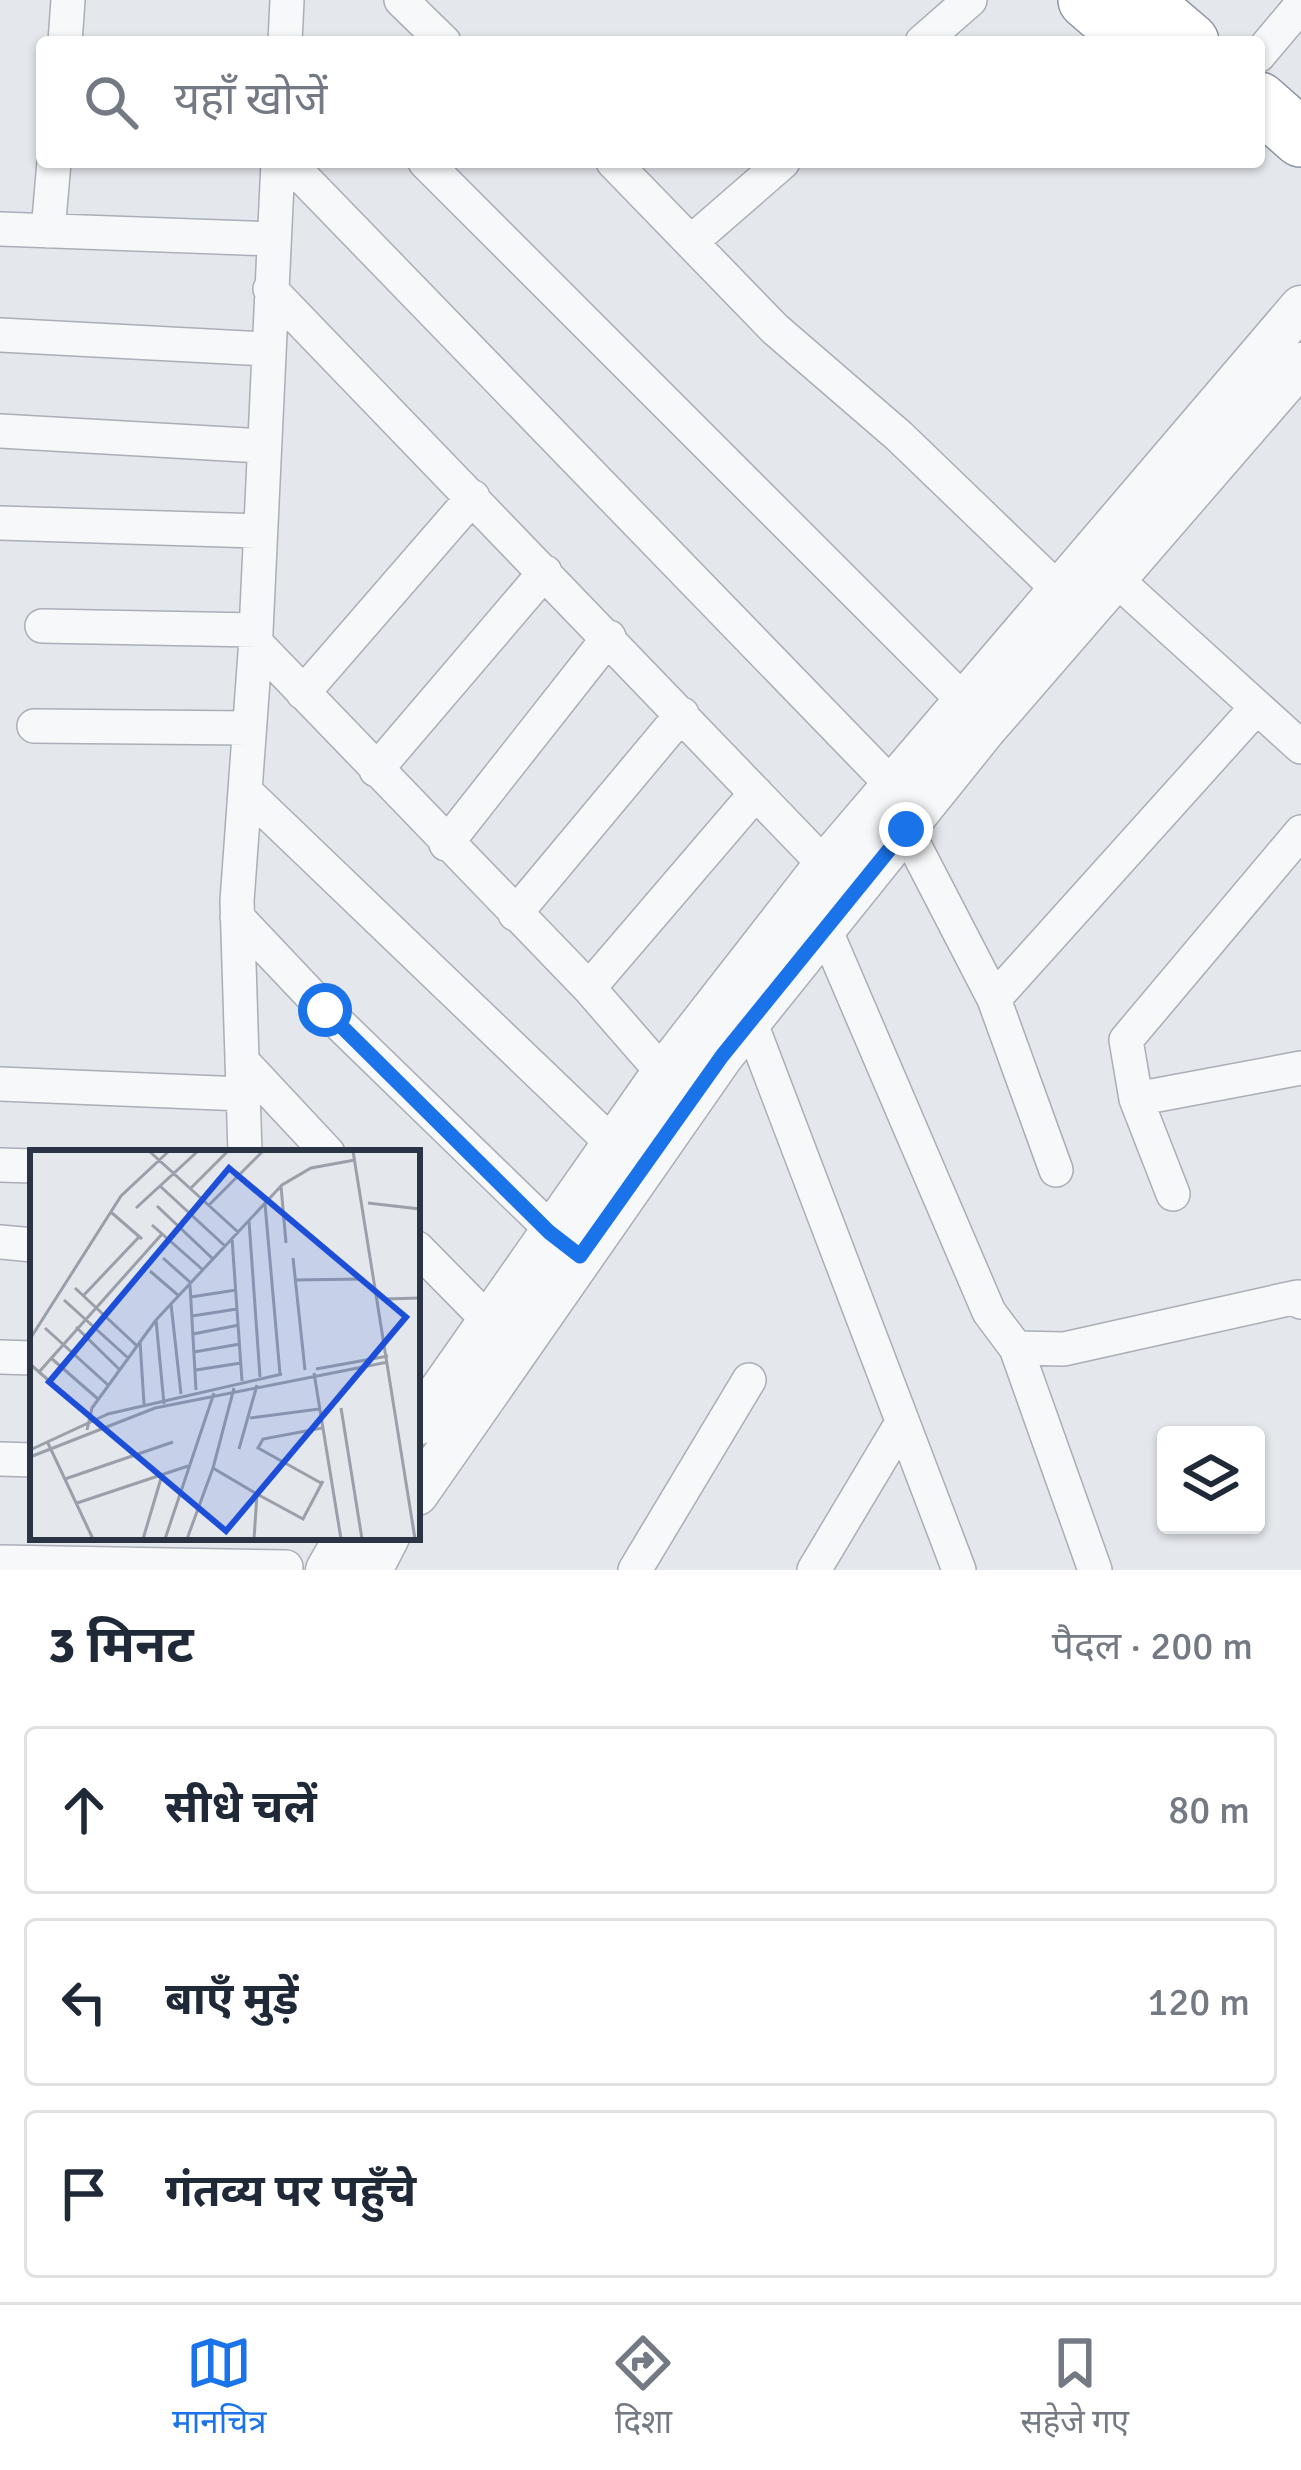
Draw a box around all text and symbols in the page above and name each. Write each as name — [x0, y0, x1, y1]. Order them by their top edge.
search box — [36, 36, 1265, 168]
icon: search — [78, 69, 144, 135]
text: यहाँ खोजें — [174, 72, 327, 127]
route end — [879, 802, 933, 856]
route start — [298, 983, 352, 1037]
inset map — [30, 1150, 420, 1540]
map controls — [1157, 1426, 1265, 1534]
button: layers — [1157, 1426, 1265, 1534]
text: 3 मिनट — [48, 1614, 194, 1677]
text: पैदल · 200 m — [1052, 1622, 1253, 1670]
icon: ahead — [51, 1777, 117, 1843]
text: सीधे चलें — [165, 1780, 317, 1835]
text: 80 m — [1168, 1786, 1250, 1834]
icon: left — [51, 1969, 117, 2035]
text: बाएँ मुड़ें — [165, 1972, 298, 2027]
text: 120 m — [1147, 1978, 1250, 2026]
icon: arrive — [51, 2161, 117, 2227]
text: गंतव्य पर पहुँचे — [165, 2164, 416, 2219]
tab: मानचित्र — [172, 2330, 266, 2446]
tab: दिशा — [610, 2330, 676, 2446]
tab: सहेजे गए — [1021, 2330, 1129, 2446]

